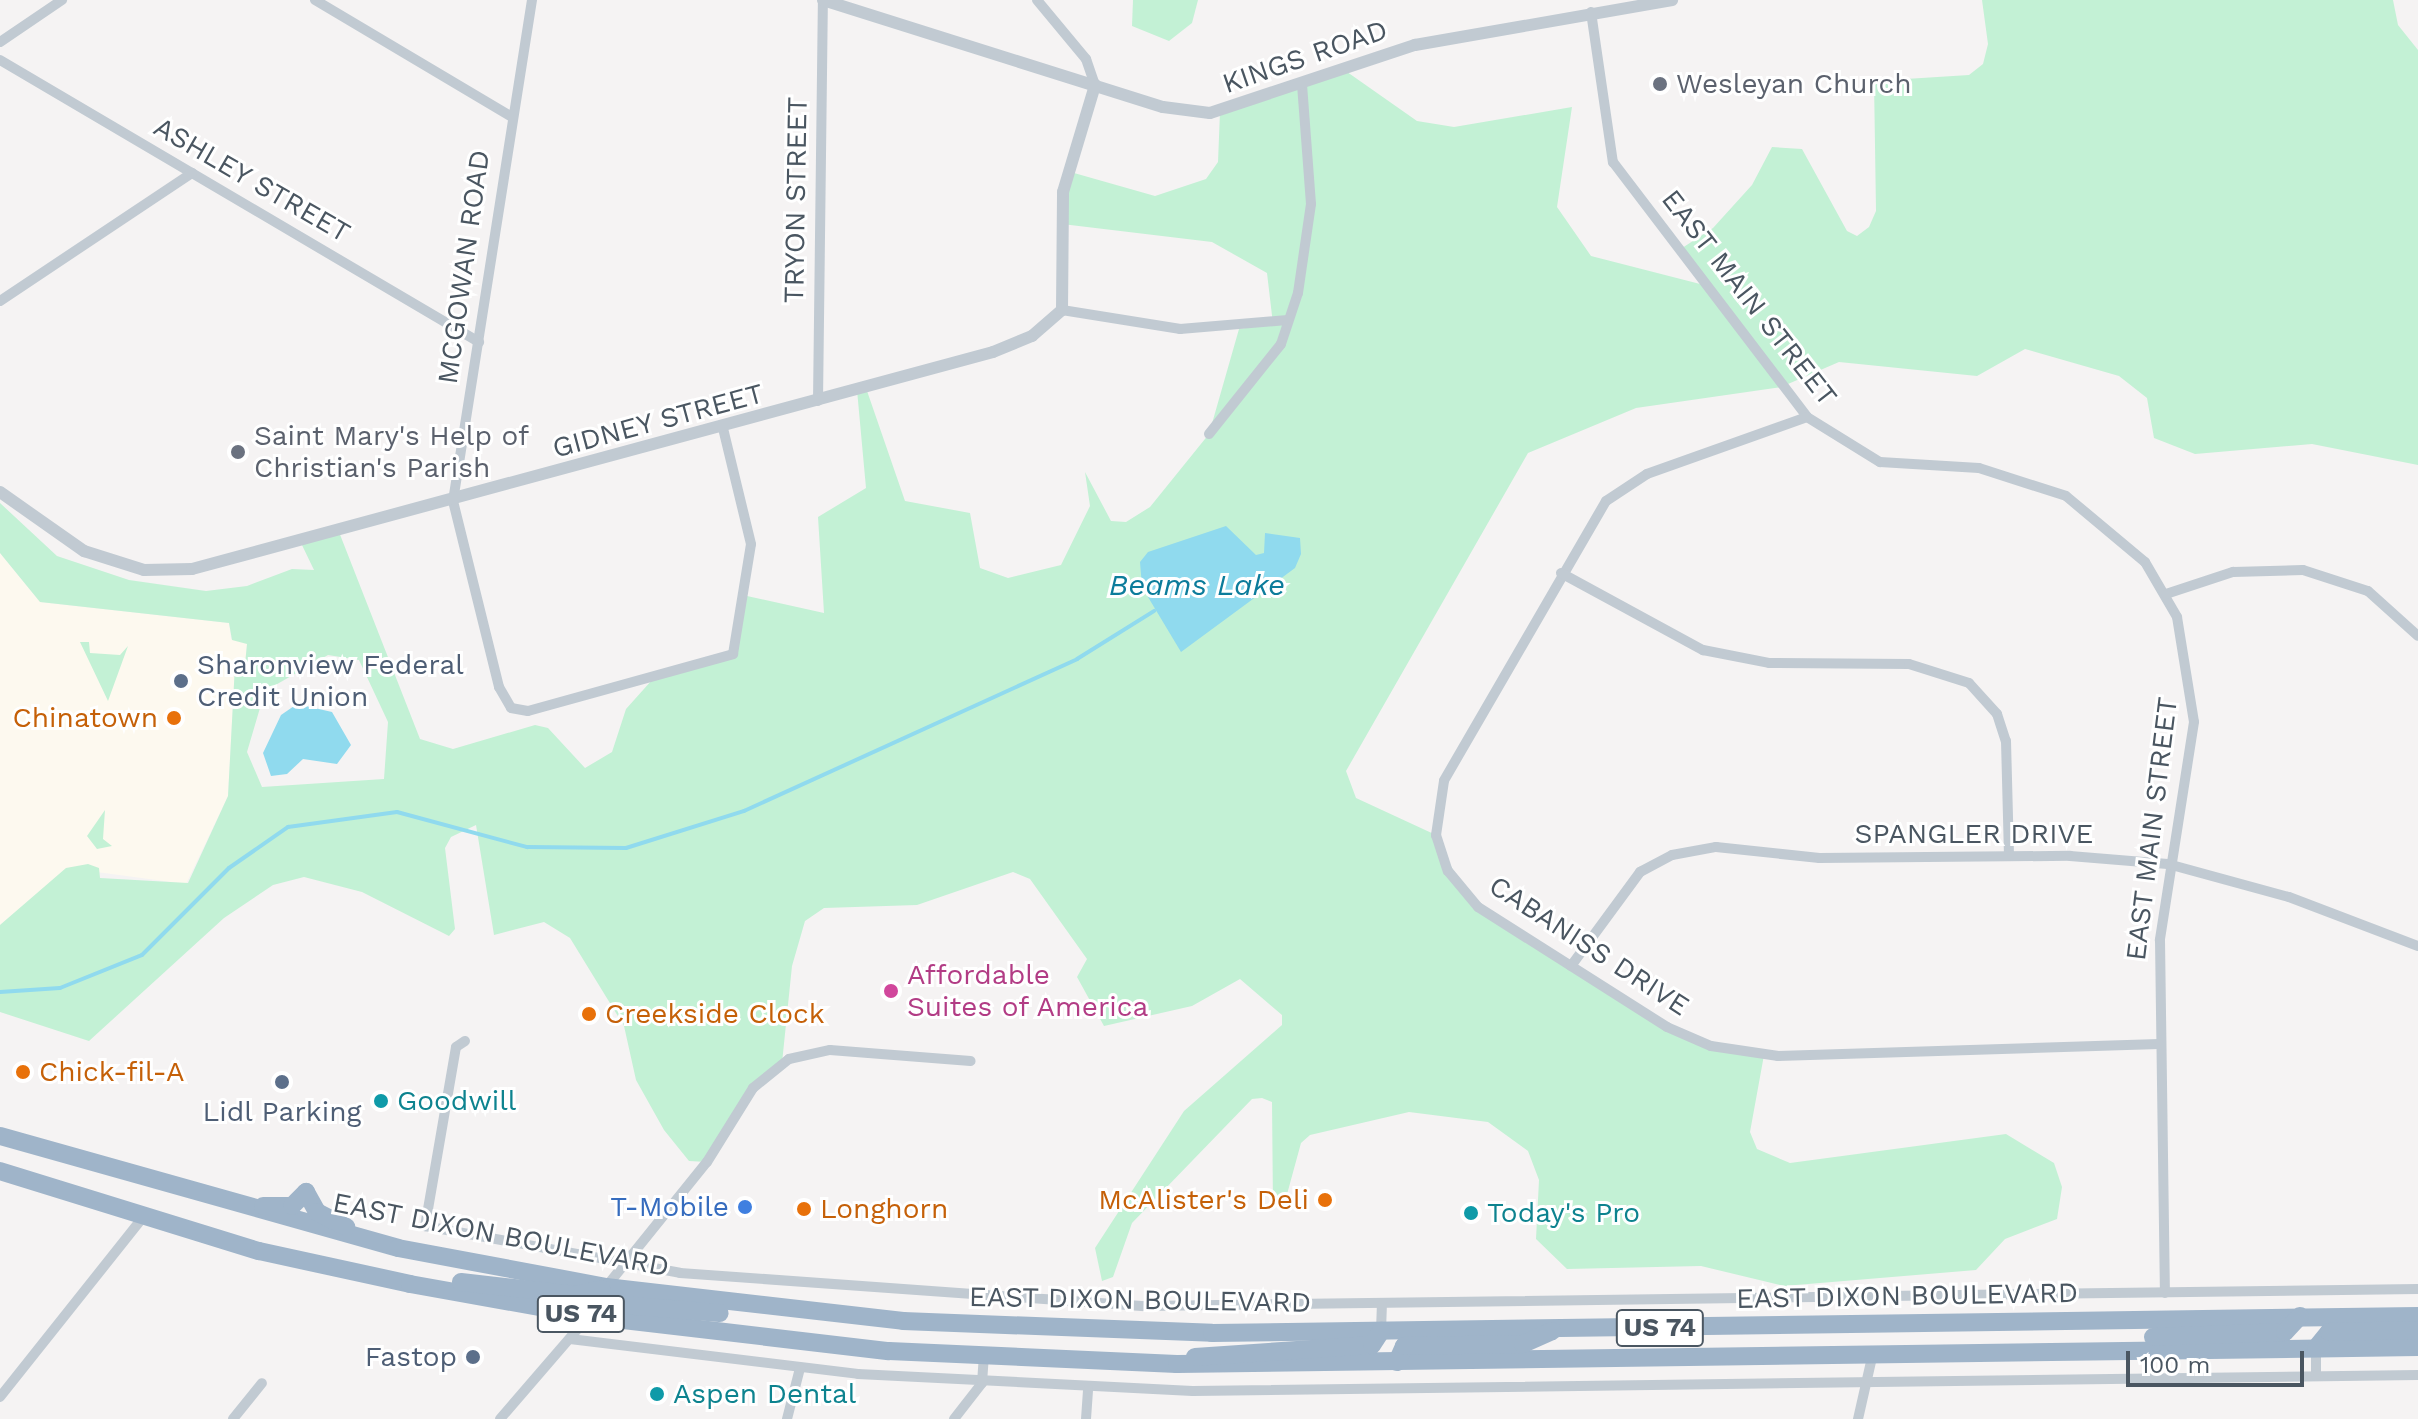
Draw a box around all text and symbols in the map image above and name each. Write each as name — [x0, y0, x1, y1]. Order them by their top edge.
street label: KINGS ROAD — [1218, 13, 1392, 101]
place label: Wesleyan Church — [1676, 67, 1912, 101]
marker: Wesleyan Church — [1651, 75, 1669, 93]
street label: TRYON STREET — [777, 96, 815, 304]
street label: ASHLEY STREET — [147, 110, 357, 250]
street label: MCGOWAN ROAD — [431, 148, 497, 386]
street label: EAST MAIN STREET — [1654, 183, 1844, 413]
street label: GIDNEY STREET — [548, 377, 768, 465]
place label: Saint Mary's Help of Christian's Parish — [254, 419, 529, 485]
marker: Saint Mary's Help of Christian's Parish — [229, 443, 247, 461]
water label: Beams Lake — [1109, 567, 1285, 603]
place label: Sharonview Federal Credit Union — [197, 648, 465, 714]
marker: Sharonview Federal Credit Union — [172, 672, 190, 690]
street label: EAST MAIN STREET — [2119, 695, 2185, 963]
place label: Chinatown — [13, 701, 158, 735]
marker: Chinatown — [165, 709, 183, 727]
street label: SPANGLER DRIVE — [1855, 817, 2093, 851]
street label: CABANISS DRIVE — [1483, 869, 1695, 1023]
place label: Affordable Suites of America — [907, 958, 1151, 1024]
marker: Affordable Suites of America — [882, 982, 900, 1000]
place label: Creekside Clock — [605, 997, 825, 1031]
marker: Creekside Clock — [580, 1005, 598, 1023]
place label: Chick-fil-A — [39, 1055, 185, 1089]
marker: Chick-fil-A — [14, 1063, 32, 1081]
marker: Lidl Parking — [273, 1073, 291, 1091]
place label: Goodwill — [397, 1084, 516, 1118]
marker: Goodwill — [372, 1092, 390, 1110]
place label: Lidl Parking — [202, 1095, 362, 1129]
place label: McAlister's Deli — [1098, 1183, 1309, 1217]
street label: EAST DIXON BOULEVARD — [330, 1186, 672, 1284]
place label: T-Mobile — [610, 1190, 729, 1224]
marker: McAlister's Deli — [1316, 1191, 1334, 1209]
place label: Longhorn — [820, 1192, 948, 1226]
place label: Today's Pro — [1487, 1196, 1640, 1230]
marker: T-Mobile — [736, 1198, 754, 1216]
marker: Longhorn — [795, 1200, 813, 1218]
marker: Today's Pro — [1462, 1204, 1480, 1222]
street label: EAST DIXON BOULEVARD — [1735, 1276, 2079, 1316]
street label: EAST DIXON BOULEVARD — [968, 1280, 1312, 1320]
road number: US 74 — [535, 1292, 627, 1336]
road number: US 74 — [1614, 1306, 1706, 1350]
scale bar — [2130, 1335, 2308, 1385]
place label: Fastop — [365, 1340, 457, 1374]
marker: Fastop — [464, 1348, 482, 1366]
text: 100 m — [2140, 1351, 2210, 1379]
place label: Aspen Dental — [673, 1377, 856, 1411]
marker: Aspen Dental — [648, 1385, 666, 1403]

